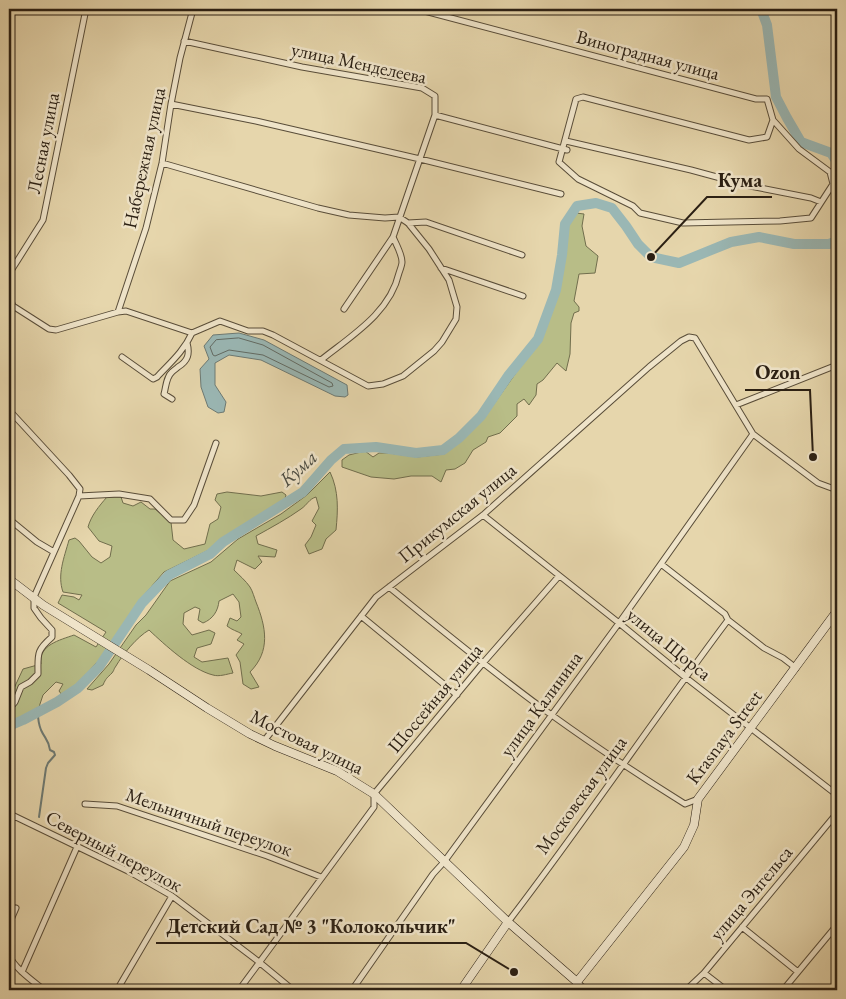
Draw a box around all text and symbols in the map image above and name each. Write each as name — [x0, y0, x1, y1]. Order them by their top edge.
street label: Виноградная улица — [574, 24, 723, 86]
street label: улица Менделеева — [289, 36, 429, 90]
street label: Набережная улица — [117, 85, 171, 231]
street label: Лесная улица — [21, 90, 65, 196]
callout: Кума — [707, 162, 772, 197]
text: Кума — [718, 167, 763, 193]
callout: Ozon — [745, 355, 810, 390]
text: Ozon — [755, 359, 801, 385]
water label: Кума — [273, 444, 323, 493]
street label: Прикумская улица — [393, 457, 522, 568]
street label: улица Щорса — [621, 602, 717, 686]
street label: Шоссейная улица — [382, 638, 488, 758]
street label: улица Калинина — [494, 646, 588, 762]
street label: Krasnaya Street — [680, 685, 768, 789]
street label: Мостовая улица — [246, 704, 368, 780]
street label: Московская улица — [530, 731, 633, 859]
street label: Мельничный переулок — [123, 782, 295, 862]
street label: Северный переулок — [41, 804, 187, 898]
street label: улица Энгельса — [704, 840, 798, 946]
callout: Детский Сад № 3 "Колокольчик" — [156, 908, 466, 943]
text: Детский Сад № 3 "Колокольчик" — [166, 913, 456, 939]

